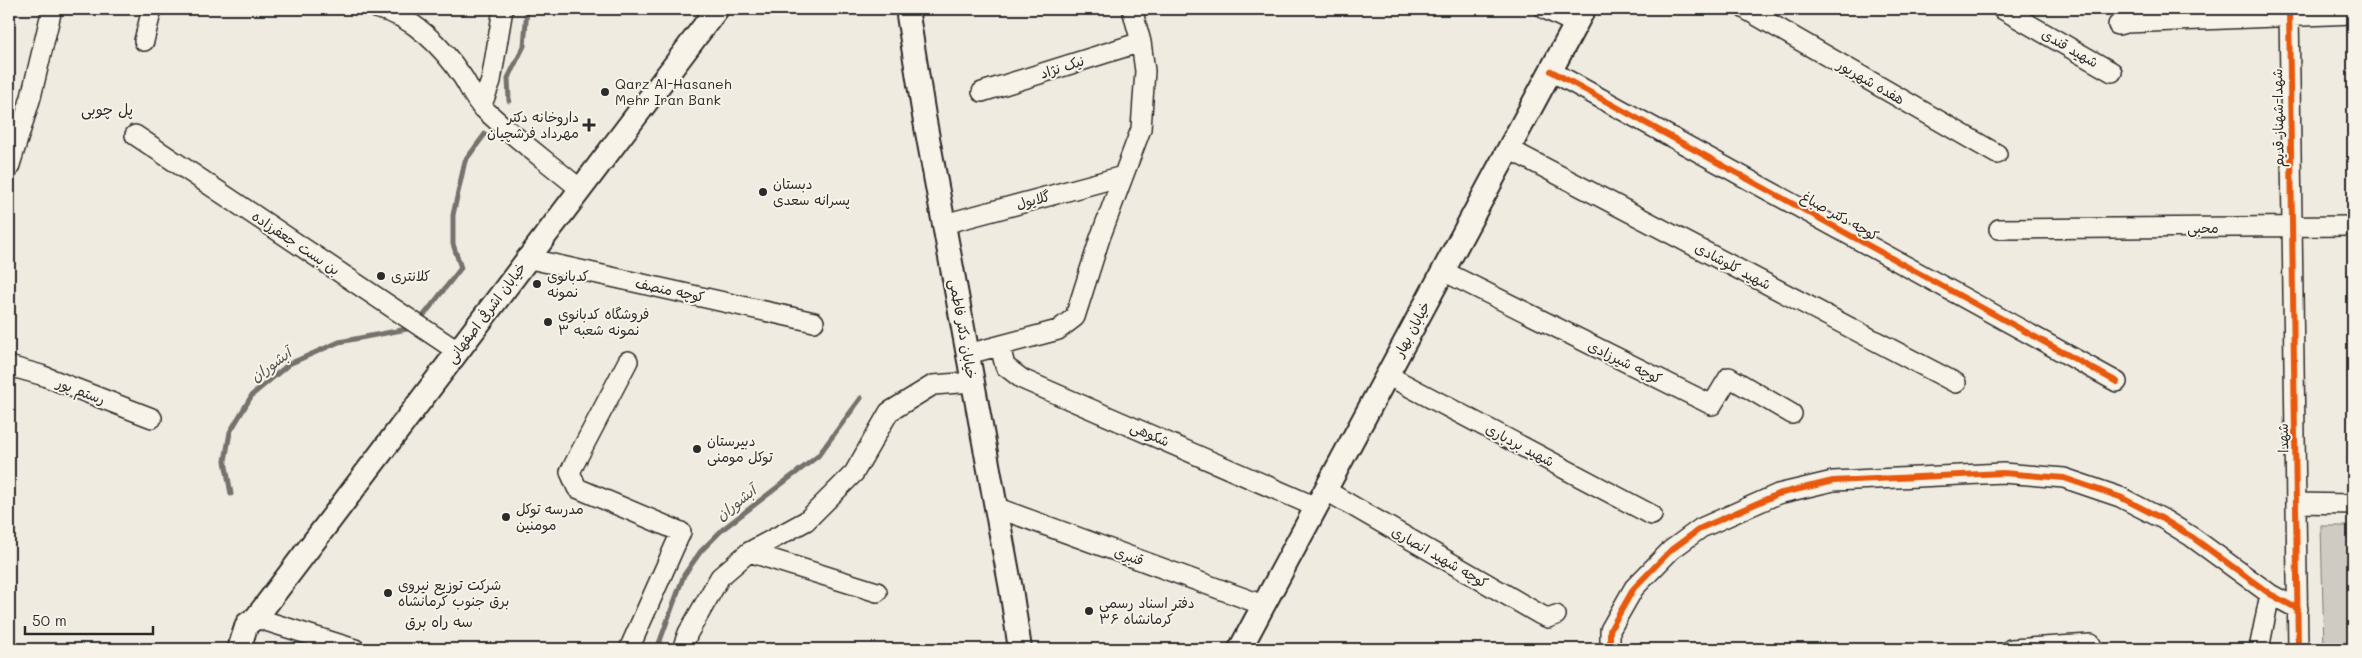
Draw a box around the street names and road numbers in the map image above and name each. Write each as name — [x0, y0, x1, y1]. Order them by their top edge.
street label: شهید قندی — [2038, 24, 2102, 71]
street label: نیک نژاد — [1037, 51, 1086, 83]
street label: هفده شهریور — [1833, 54, 1908, 108]
street label: شهدا-شهناز قدیم — [2267, 68, 2290, 168]
street label: گلایول — [1014, 186, 1052, 213]
street label: کوچه دکتر صباغ — [1797, 186, 1883, 246]
street label: بن بست جعفرزاده — [248, 206, 344, 279]
street label: محبی — [2187, 218, 2219, 237]
street label: شهید کلوشادی — [1691, 238, 1775, 294]
street label: خیابان اشرفی اصفهانی — [441, 258, 530, 367]
street label: کوچه منصف — [633, 273, 707, 307]
street label: خیابان دکتر فاطمی — [945, 277, 982, 380]
street label: خیابان بهار — [1389, 298, 1434, 361]
street label: کوچه شیرزادی — [1585, 335, 1665, 389]
street label: رستم پور — [53, 372, 108, 410]
street label: شکوهی — [1128, 417, 1173, 451]
street label: شهید بردباری — [1483, 419, 1558, 471]
street label: شهدا — [2273, 423, 2292, 453]
street label: کوچه شهید انصاری — [1388, 521, 1492, 593]
street label: قنبری — [1112, 541, 1147, 570]

